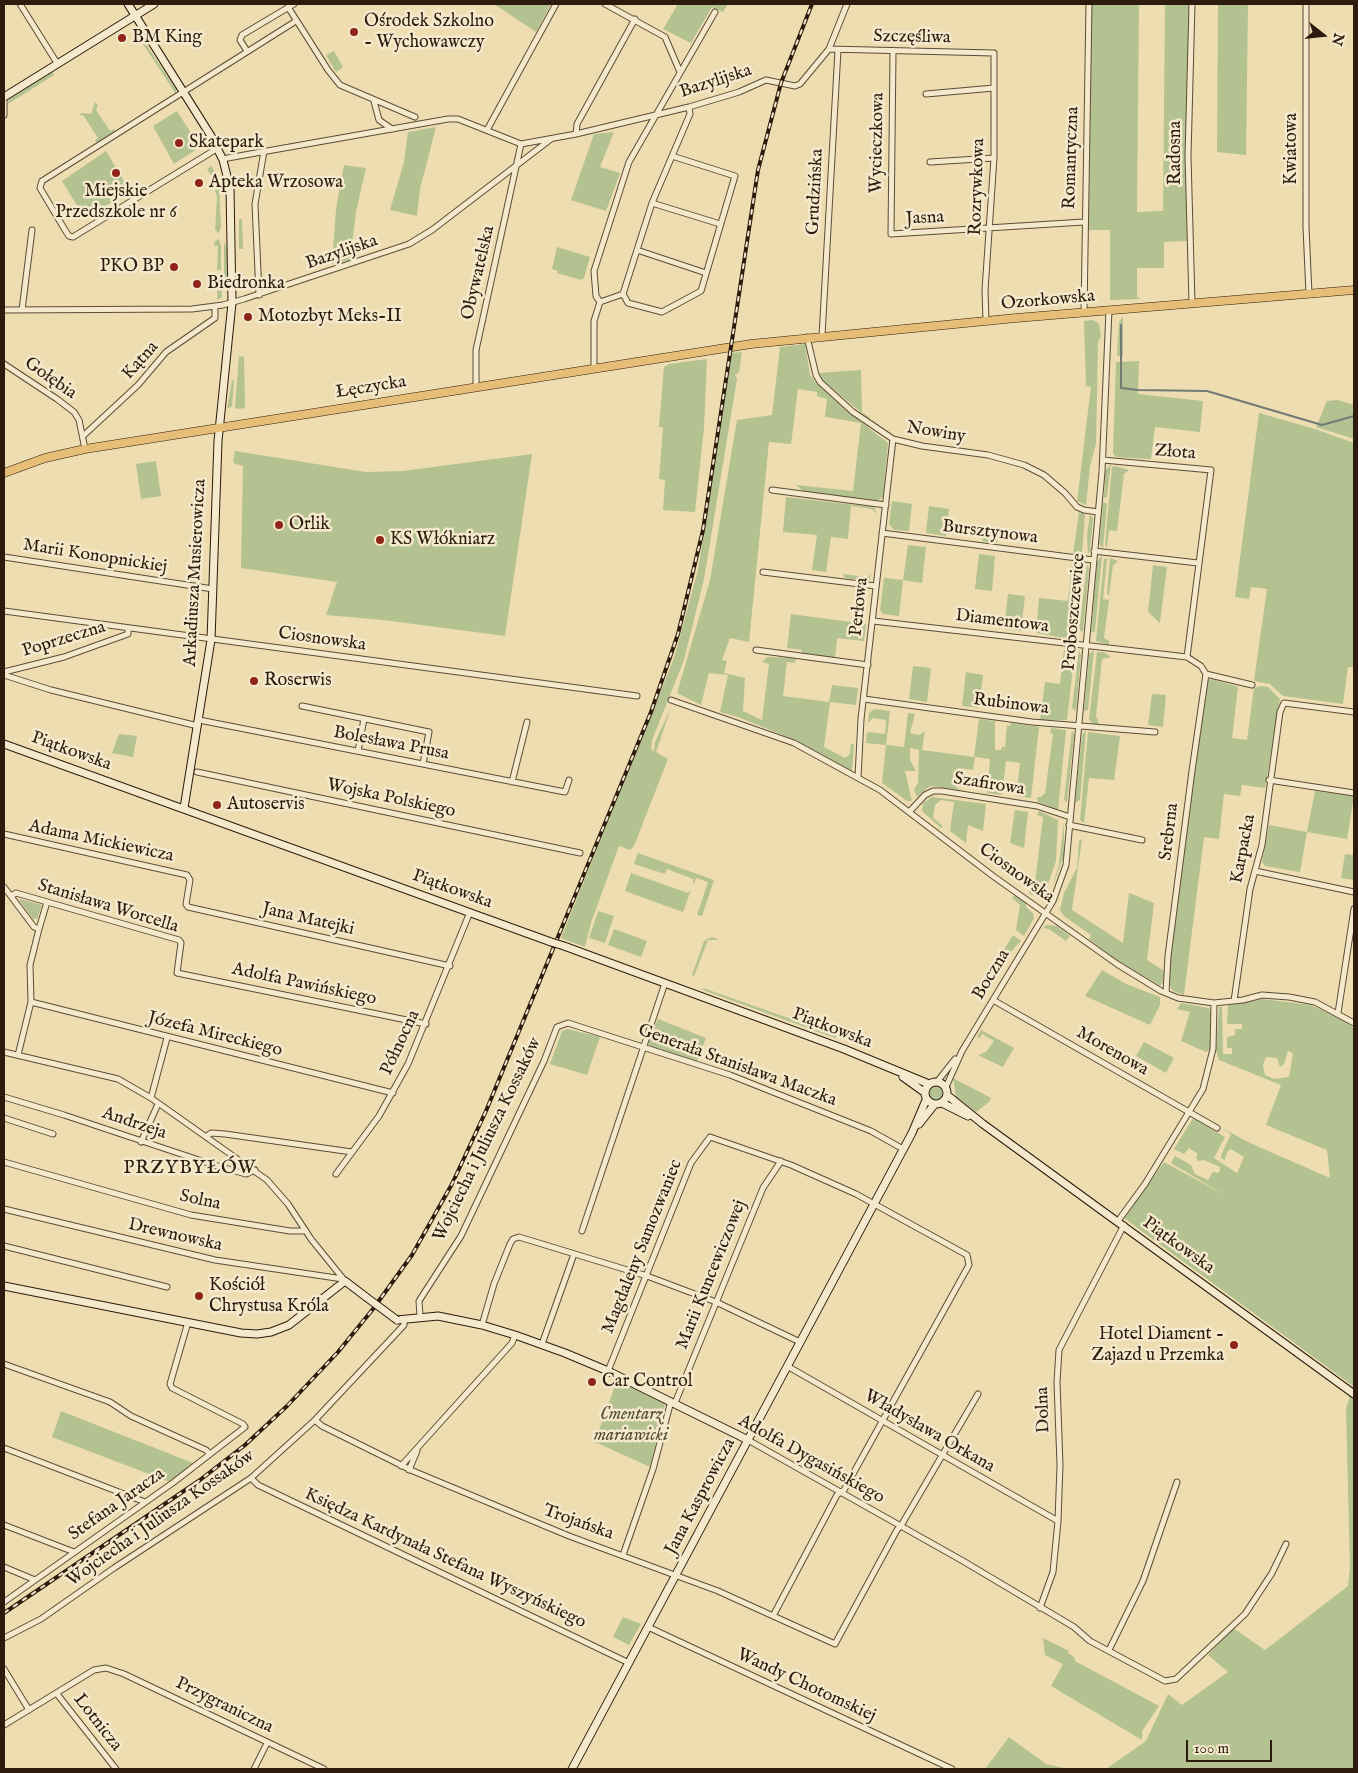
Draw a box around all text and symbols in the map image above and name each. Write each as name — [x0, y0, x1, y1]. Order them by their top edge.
north arrow — [1298, 10, 1348, 60]
place label: Ośrodek Szkolno - Wychowawczy — [364, 11, 494, 54]
marker: Ośrodek Szkolno - Wychowawczy — [348, 26, 360, 38]
place label: BM King — [132, 27, 202, 49]
street label: Szczęśliwa — [873, 27, 951, 49]
text: N — [1327, 31, 1348, 47]
marker: BM King — [116, 32, 128, 44]
street label: Bazylijska — [677, 60, 755, 104]
street label: Wycieczkowa — [866, 92, 890, 194]
street label: Romantyczna — [1059, 106, 1085, 210]
street label: Kwiatowa — [1281, 113, 1303, 185]
street label: Radosna — [1165, 121, 1187, 185]
place label: Skatepark — [189, 132, 264, 154]
marker: Skatepark — [173, 137, 185, 149]
street label: Rozrywkowa — [966, 138, 990, 236]
street label: Grudzińska — [803, 148, 829, 236]
marker: Miejskie Przedszkole nr 6 — [110, 167, 122, 179]
place label: Apteka Wrzosowa — [209, 172, 343, 194]
marker: Apteka Wrzosowa — [193, 177, 205, 189]
place label: Miejskie Przedszkole nr 6 — [55, 181, 177, 223]
street label: Jasna — [905, 207, 945, 231]
street label: Obywatelska — [458, 224, 500, 322]
street label: Bazylijska — [303, 231, 381, 275]
place label: PKO BP — [100, 256, 164, 278]
marker: PKO BP — [168, 261, 180, 273]
place label: Biedronka — [207, 273, 285, 295]
marker: Biedronka — [191, 278, 203, 290]
street label: Ozorkowska — [1000, 286, 1096, 316]
place label: Motozbyt Meks-II — [258, 306, 402, 328]
marker: Motozbyt Meks-II — [242, 311, 254, 323]
street label: Kątna — [118, 337, 164, 385]
street label: Gołębia — [20, 353, 80, 405]
street label: Łęczycka — [334, 372, 408, 404]
street label: Nowiny — [905, 418, 967, 448]
street label: Złota — [1154, 440, 1196, 466]
street label: Arkadiusza Musierowicza — [180, 479, 212, 667]
place label: Orlik — [289, 514, 330, 536]
street label: Bursztynowa — [941, 516, 1039, 550]
marker: Orlik — [273, 519, 285, 531]
place label: KS Włókniarz — [390, 529, 495, 551]
marker: KS Włókniarz — [374, 534, 386, 546]
street label: Marii Konopnickiej — [22, 535, 168, 579]
street label: Proboszczewice — [1059, 552, 1091, 672]
street label: Perłowa — [846, 577, 874, 637]
street label: Diamentowa — [954, 606, 1050, 638]
street label: Poprzeczna — [20, 617, 108, 663]
street label: Ciosnowska — [277, 623, 367, 657]
place label: Roserwis — [264, 670, 331, 692]
marker: Roserwis — [248, 675, 260, 687]
street label: Rubinowa — [972, 690, 1050, 720]
street label: Bolesława Prusa — [331, 722, 451, 766]
street label: Piątkowska — [28, 728, 114, 776]
street label: Szafirowa — [952, 769, 1026, 801]
street label: Wojska Polskiego — [325, 775, 457, 823]
place label: Autoservis — [227, 794, 305, 816]
marker: Autoservis — [211, 799, 223, 811]
street label: Srebrna — [1156, 802, 1184, 862]
street label: Karpacka — [1227, 813, 1261, 885]
street label: Adama Mickiewicza — [27, 816, 175, 868]
street label: Ciosnowska — [974, 839, 1058, 909]
street label: Piątkowska — [409, 866, 495, 914]
street label: Stanisława Worcella — [35, 875, 181, 939]
street label: Jana Matejki — [260, 899, 356, 941]
street label: Boczna — [969, 946, 1015, 1004]
street label: Adolfa Pawińskiego — [230, 959, 378, 1011]
street label: Piątkowska — [789, 1004, 875, 1054]
street label: Północna — [377, 1007, 425, 1079]
street label: Józefa Mireckiego — [146, 1008, 284, 1062]
street label: Generała Stanisława Maczka — [635, 1020, 839, 1112]
street label: Morenowa — [1072, 1023, 1152, 1081]
street label: Wojciecha i Juliusza Kossaków — [429, 1035, 547, 1245]
street label: Andrzeja — [99, 1103, 169, 1145]
street label: Magdaleny Samozwaniec — [598, 1157, 688, 1337]
district label: PRZYBYŁÓW — [122, 1158, 258, 1180]
street label: Solna — [178, 1186, 222, 1216]
street label: Marii Kuncewiczowej — [672, 1197, 752, 1353]
street label: Piątkowska — [1138, 1213, 1218, 1279]
street label: Drewnowska — [126, 1215, 224, 1257]
place label: Kościół Chrystusa Króla — [209, 1275, 329, 1318]
marker: Kościół Chrystusa Króla — [193, 1290, 205, 1302]
place label: Hotel Diament - Zajazd u Przemka — [1091, 1324, 1224, 1366]
marker: Hotel Diament - Zajazd u Przemka — [1228, 1339, 1240, 1351]
place label: Car Control — [602, 1371, 693, 1393]
marker: Car Control — [586, 1376, 598, 1388]
street label: Władysława Orkana — [860, 1386, 998, 1478]
street label: Dolna — [1032, 1386, 1056, 1434]
park label: Cmentarz mariawicki — [594, 1404, 668, 1446]
street label: Adolfa Dygasińskiego — [734, 1411, 888, 1509]
street label: Jana Kasprowicza — [661, 1435, 741, 1559]
street label: Wojciecha i Juliusza Kossaków — [63, 1446, 259, 1592]
street label: Stefana Jaracza — [65, 1464, 169, 1546]
street label: Księdza Kardynała Stefana Wyszyńskiego — [301, 1484, 589, 1634]
street label: Trojańska — [540, 1500, 616, 1546]
street label: Wandy Chotomskiej — [733, 1644, 879, 1728]
street label: Przygraniczna — [172, 1673, 276, 1739]
street label: Lotnicza — [68, 1690, 126, 1756]
scale bar — [1188, 1730, 1274, 1762]
text: 100 m — [1194, 1739, 1229, 1758]

